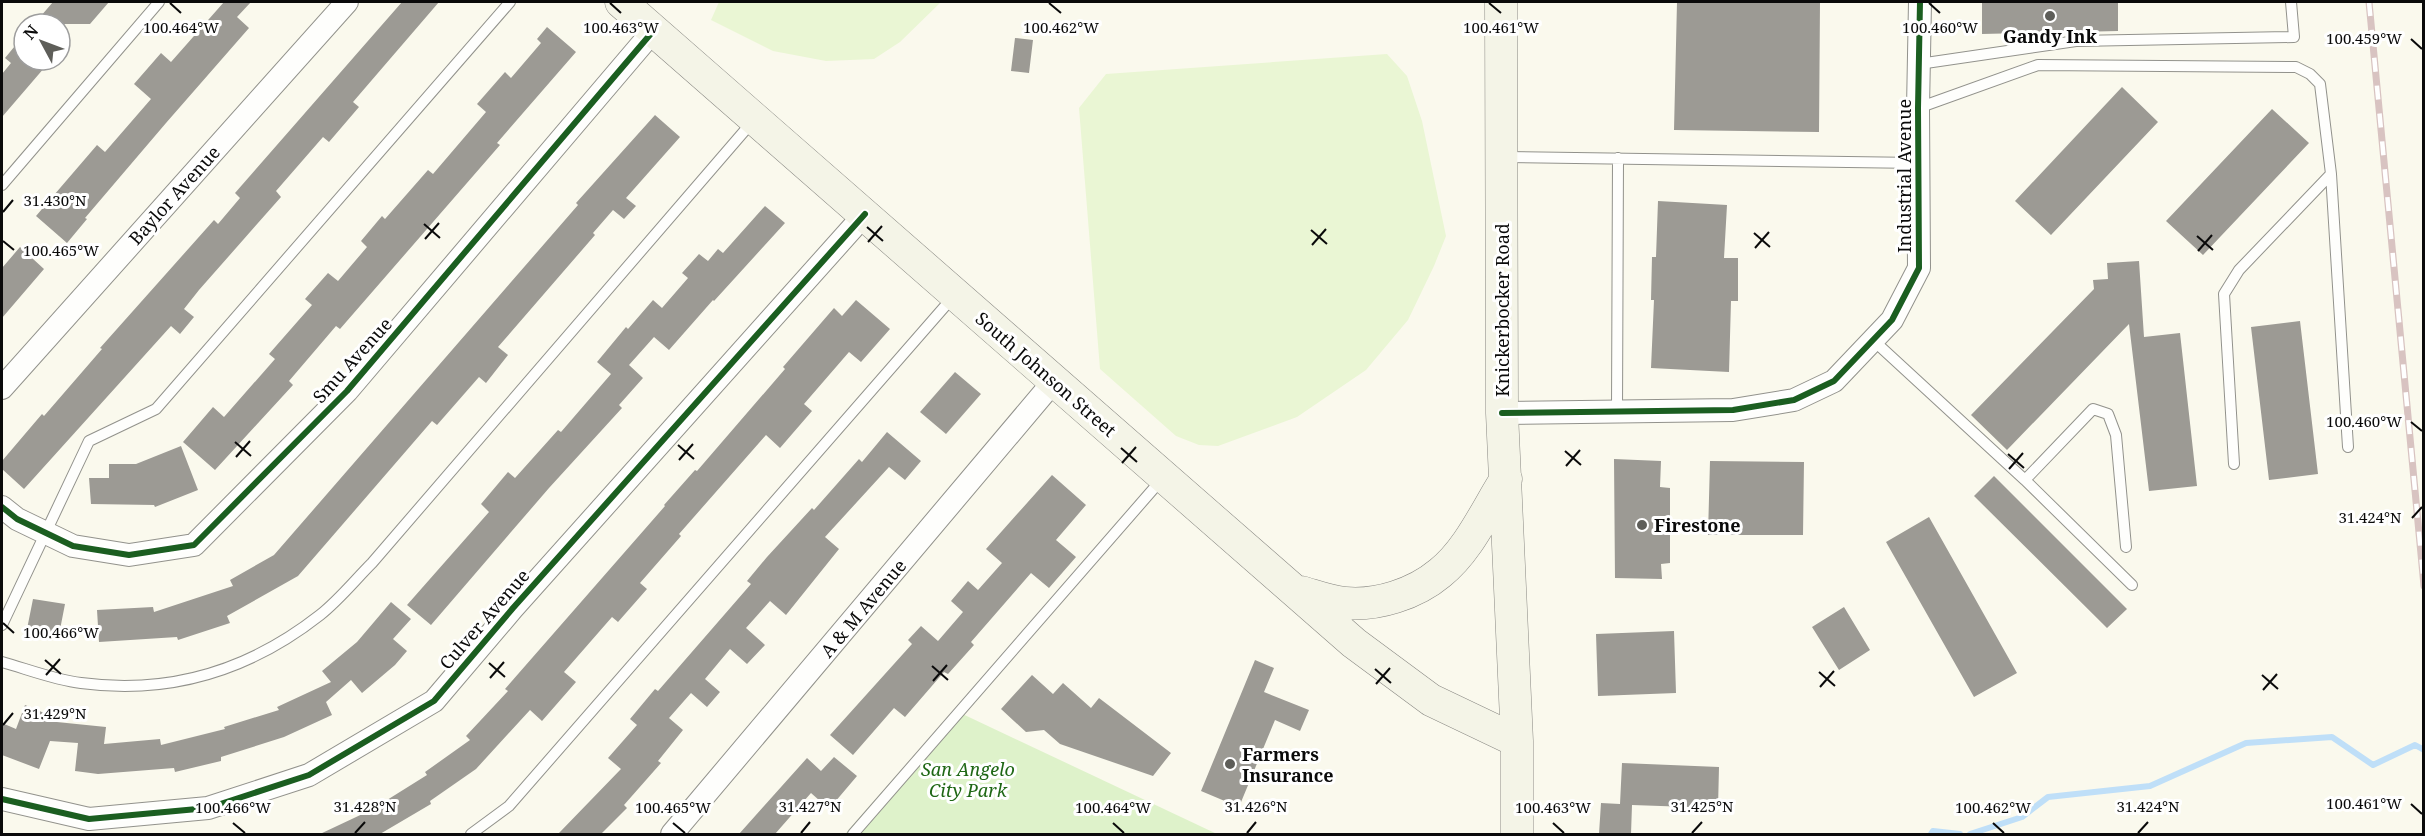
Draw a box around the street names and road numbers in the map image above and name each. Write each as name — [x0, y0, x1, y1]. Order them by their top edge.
street label: Industrial Avenue — [1892, 99, 1916, 253]
street label: Baylor Avenue — [123, 140, 225, 250]
street label: Knickerbocker Road — [1490, 223, 1514, 397]
street label: South Johnson Street — [971, 306, 1121, 442]
street label: Smu Avenue — [307, 312, 397, 408]
street label: A & M Avenue — [815, 554, 911, 662]
street label: Culver Avenue — [434, 564, 534, 674]

